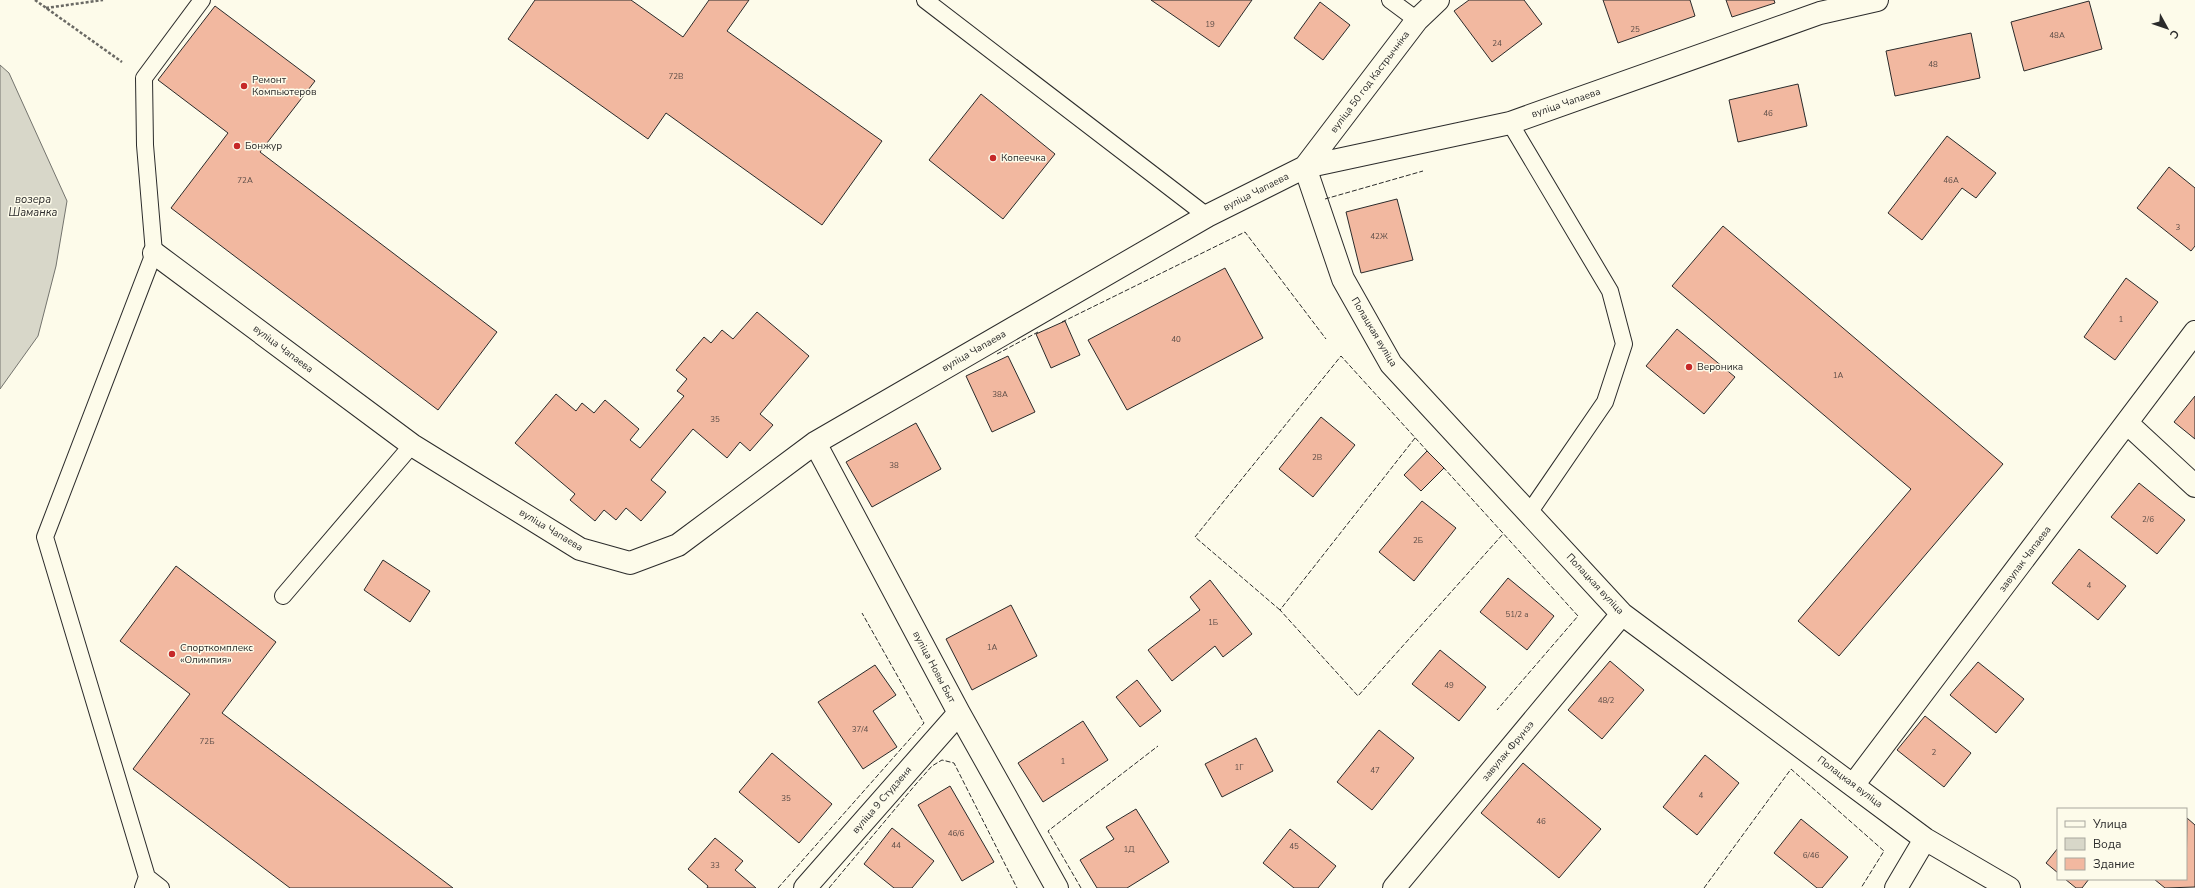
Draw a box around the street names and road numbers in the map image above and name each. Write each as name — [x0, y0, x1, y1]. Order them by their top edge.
street label: вуліца 50 год Кастрычніка — [1327, 28, 1413, 136]
street label: вуліца Чапаева — [1530, 85, 1602, 121]
street label: вуліца Чапаева — [1221, 169, 1291, 215]
street label: Полацкая вуліца — [1348, 295, 1400, 369]
street label: вуліца Чапаева — [250, 322, 316, 376]
street label: вуліца Чапаева — [939, 327, 1009, 375]
street label: вуліца Чапаева — [516, 505, 586, 555]
street label: завулак Чапаева — [1996, 523, 2054, 595]
street label: Полацкая вуліца — [1563, 550, 1627, 618]
street label: вуліца Новы Быт — [909, 629, 959, 706]
street label: завулак Фрунзэ — [1479, 718, 1538, 784]
street label: Полацкая вуліца — [1814, 753, 1886, 811]
street label: вуліца 9 Студзеня — [849, 763, 915, 837]

